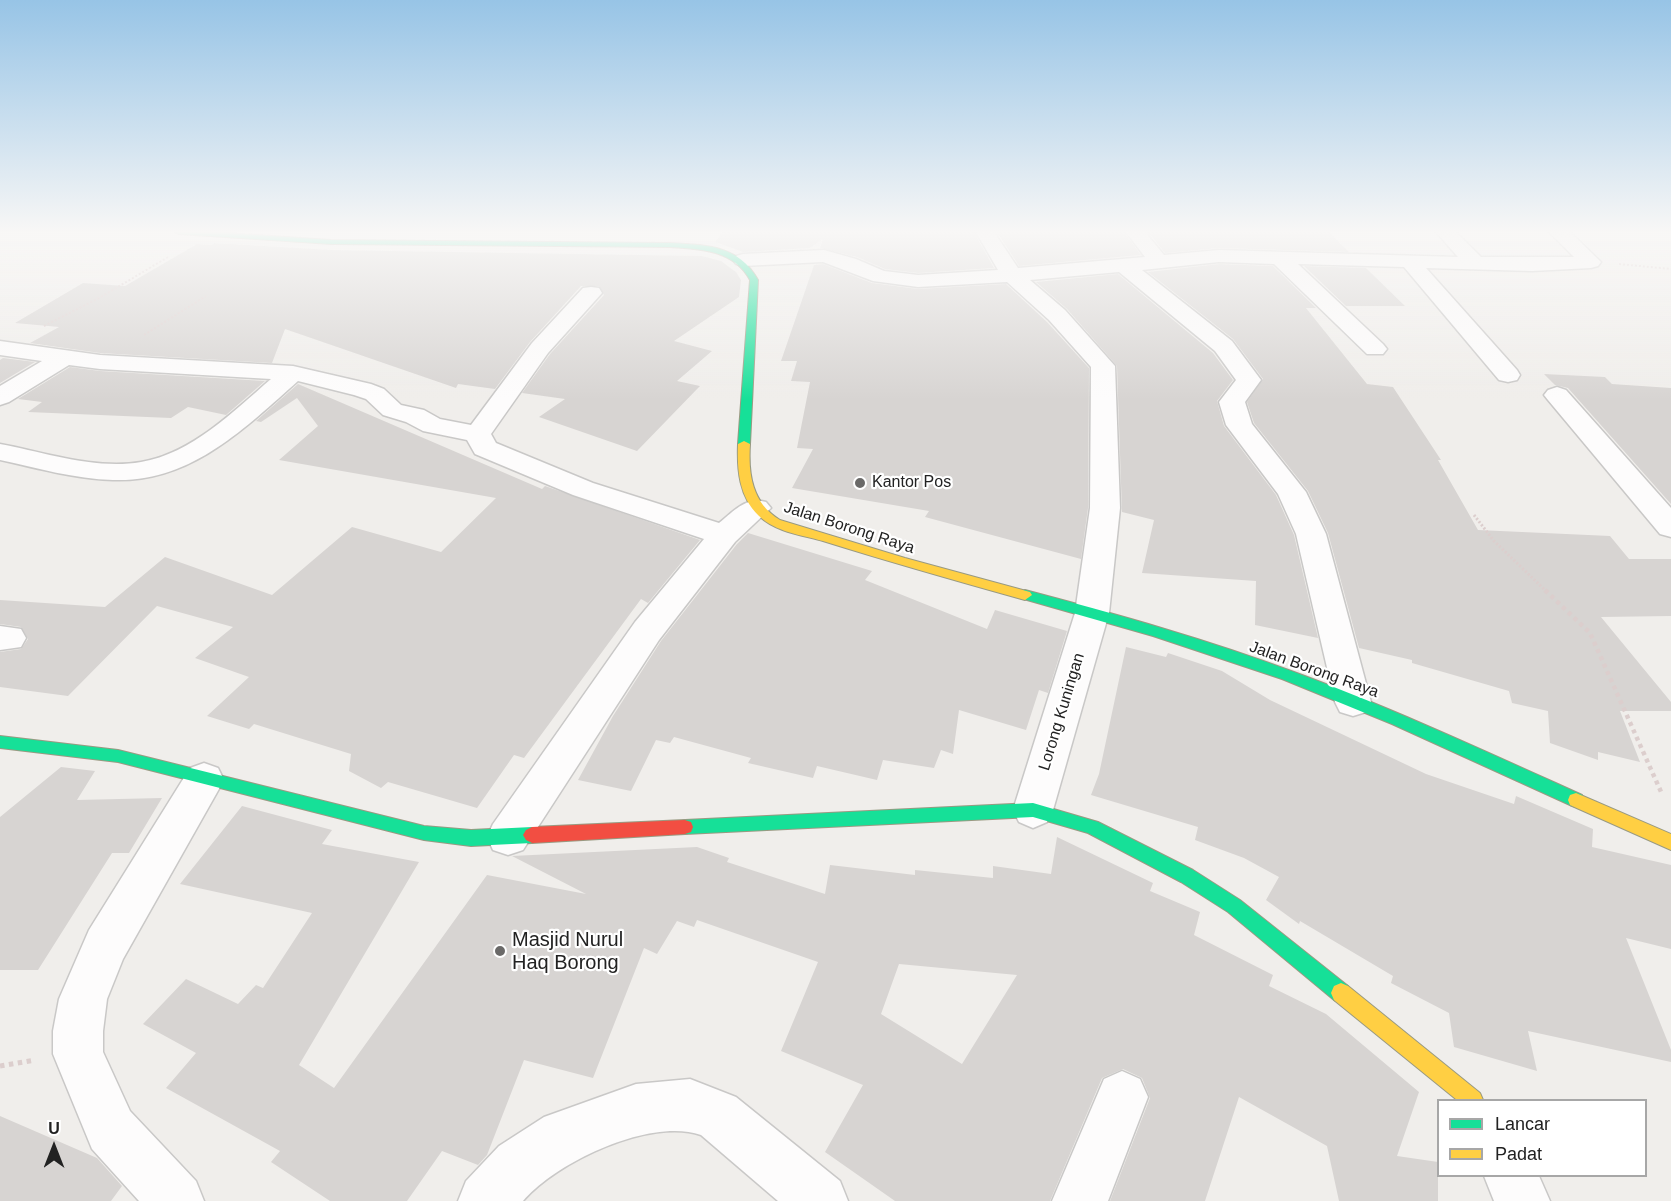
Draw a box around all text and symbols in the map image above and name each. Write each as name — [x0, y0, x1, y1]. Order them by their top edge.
place label: Kantor Pos — [872, 473, 951, 493]
marker: Kantor Pos — [853, 476, 867, 490]
street label: Jalan Borong Raya — [781, 498, 917, 558]
street label: Jalan Borong Raya — [1247, 638, 1381, 702]
street label: Lorong Kuningan — [1035, 651, 1089, 773]
place label: Masjid Nurul Haq Borong — [512, 928, 623, 975]
marker: Masjid Nurul Haq Borong — [493, 944, 507, 958]
legend — [1437, 1099, 1647, 1177]
text: Lancar — [1495, 1114, 1550, 1134]
north arrow — [24, 1117, 84, 1177]
text: U — [48, 1120, 60, 1137]
text: Padat — [1495, 1144, 1542, 1164]

